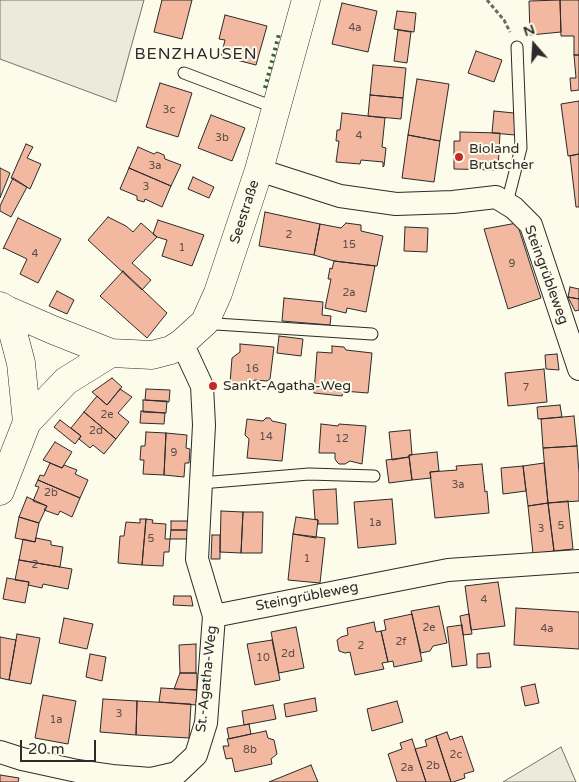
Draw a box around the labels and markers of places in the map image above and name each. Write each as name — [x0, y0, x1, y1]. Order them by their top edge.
place label: Bioland Brutscher — [469, 141, 534, 174]
marker: Bioland Brutscher — [453, 151, 465, 163]
place label: Sankt-Agatha-Weg — [223, 378, 351, 394]
marker: Sankt-Agatha-Weg — [207, 380, 219, 392]

